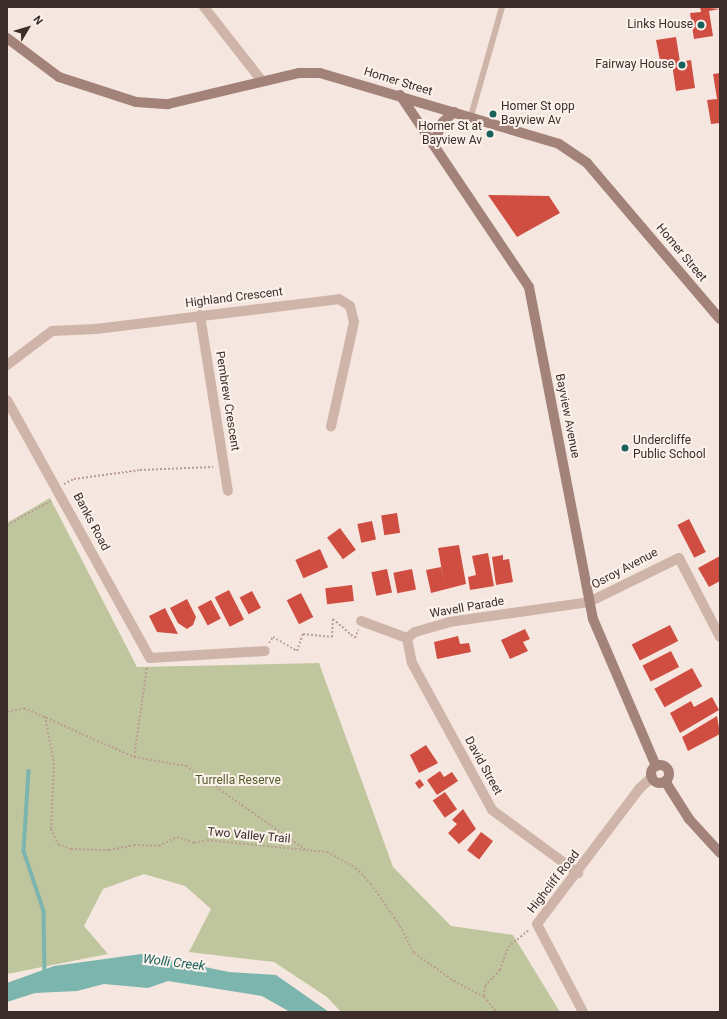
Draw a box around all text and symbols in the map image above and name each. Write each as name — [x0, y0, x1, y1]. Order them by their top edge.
north arrow — [8, 8, 48, 48]
text: N — [30, 13, 45, 27]
place label: Links House — [627, 18, 693, 32]
marker: Links House — [696, 20, 706, 30]
place label: Fairway House — [595, 58, 674, 72]
marker: Fairway House — [677, 60, 687, 70]
street label: Homer Street — [362, 65, 434, 99]
place label: Homer St opp Bayview Av — [501, 100, 575, 128]
marker: Homer St opp Bayview Av — [488, 109, 498, 119]
place label: Homer St at Bayview Av — [418, 120, 482, 148]
marker: Homer St at Bayview Av — [485, 129, 495, 139]
street label: Homer Street — [653, 221, 709, 285]
street label: Highland Crescent — [184, 285, 284, 311]
street label: Pembrew Crescent — [212, 350, 242, 452]
street label: Bayview Avenue — [552, 372, 582, 460]
place label: Undercliffe Public School — [633, 434, 706, 462]
marker: Undercliffe Public School — [620, 443, 630, 453]
street label: Banks Road — [70, 491, 112, 553]
street label: Osroy Avenue — [589, 545, 661, 593]
street label: Wavell Parade — [429, 594, 505, 622]
street label: David Street — [461, 734, 505, 798]
park label: Turrella Reserve — [195, 774, 281, 788]
street label: Two Valley Trail — [207, 825, 291, 847]
street label: Highcliff Road — [525, 848, 583, 916]
water label: Wolli Creek — [142, 951, 206, 975]

